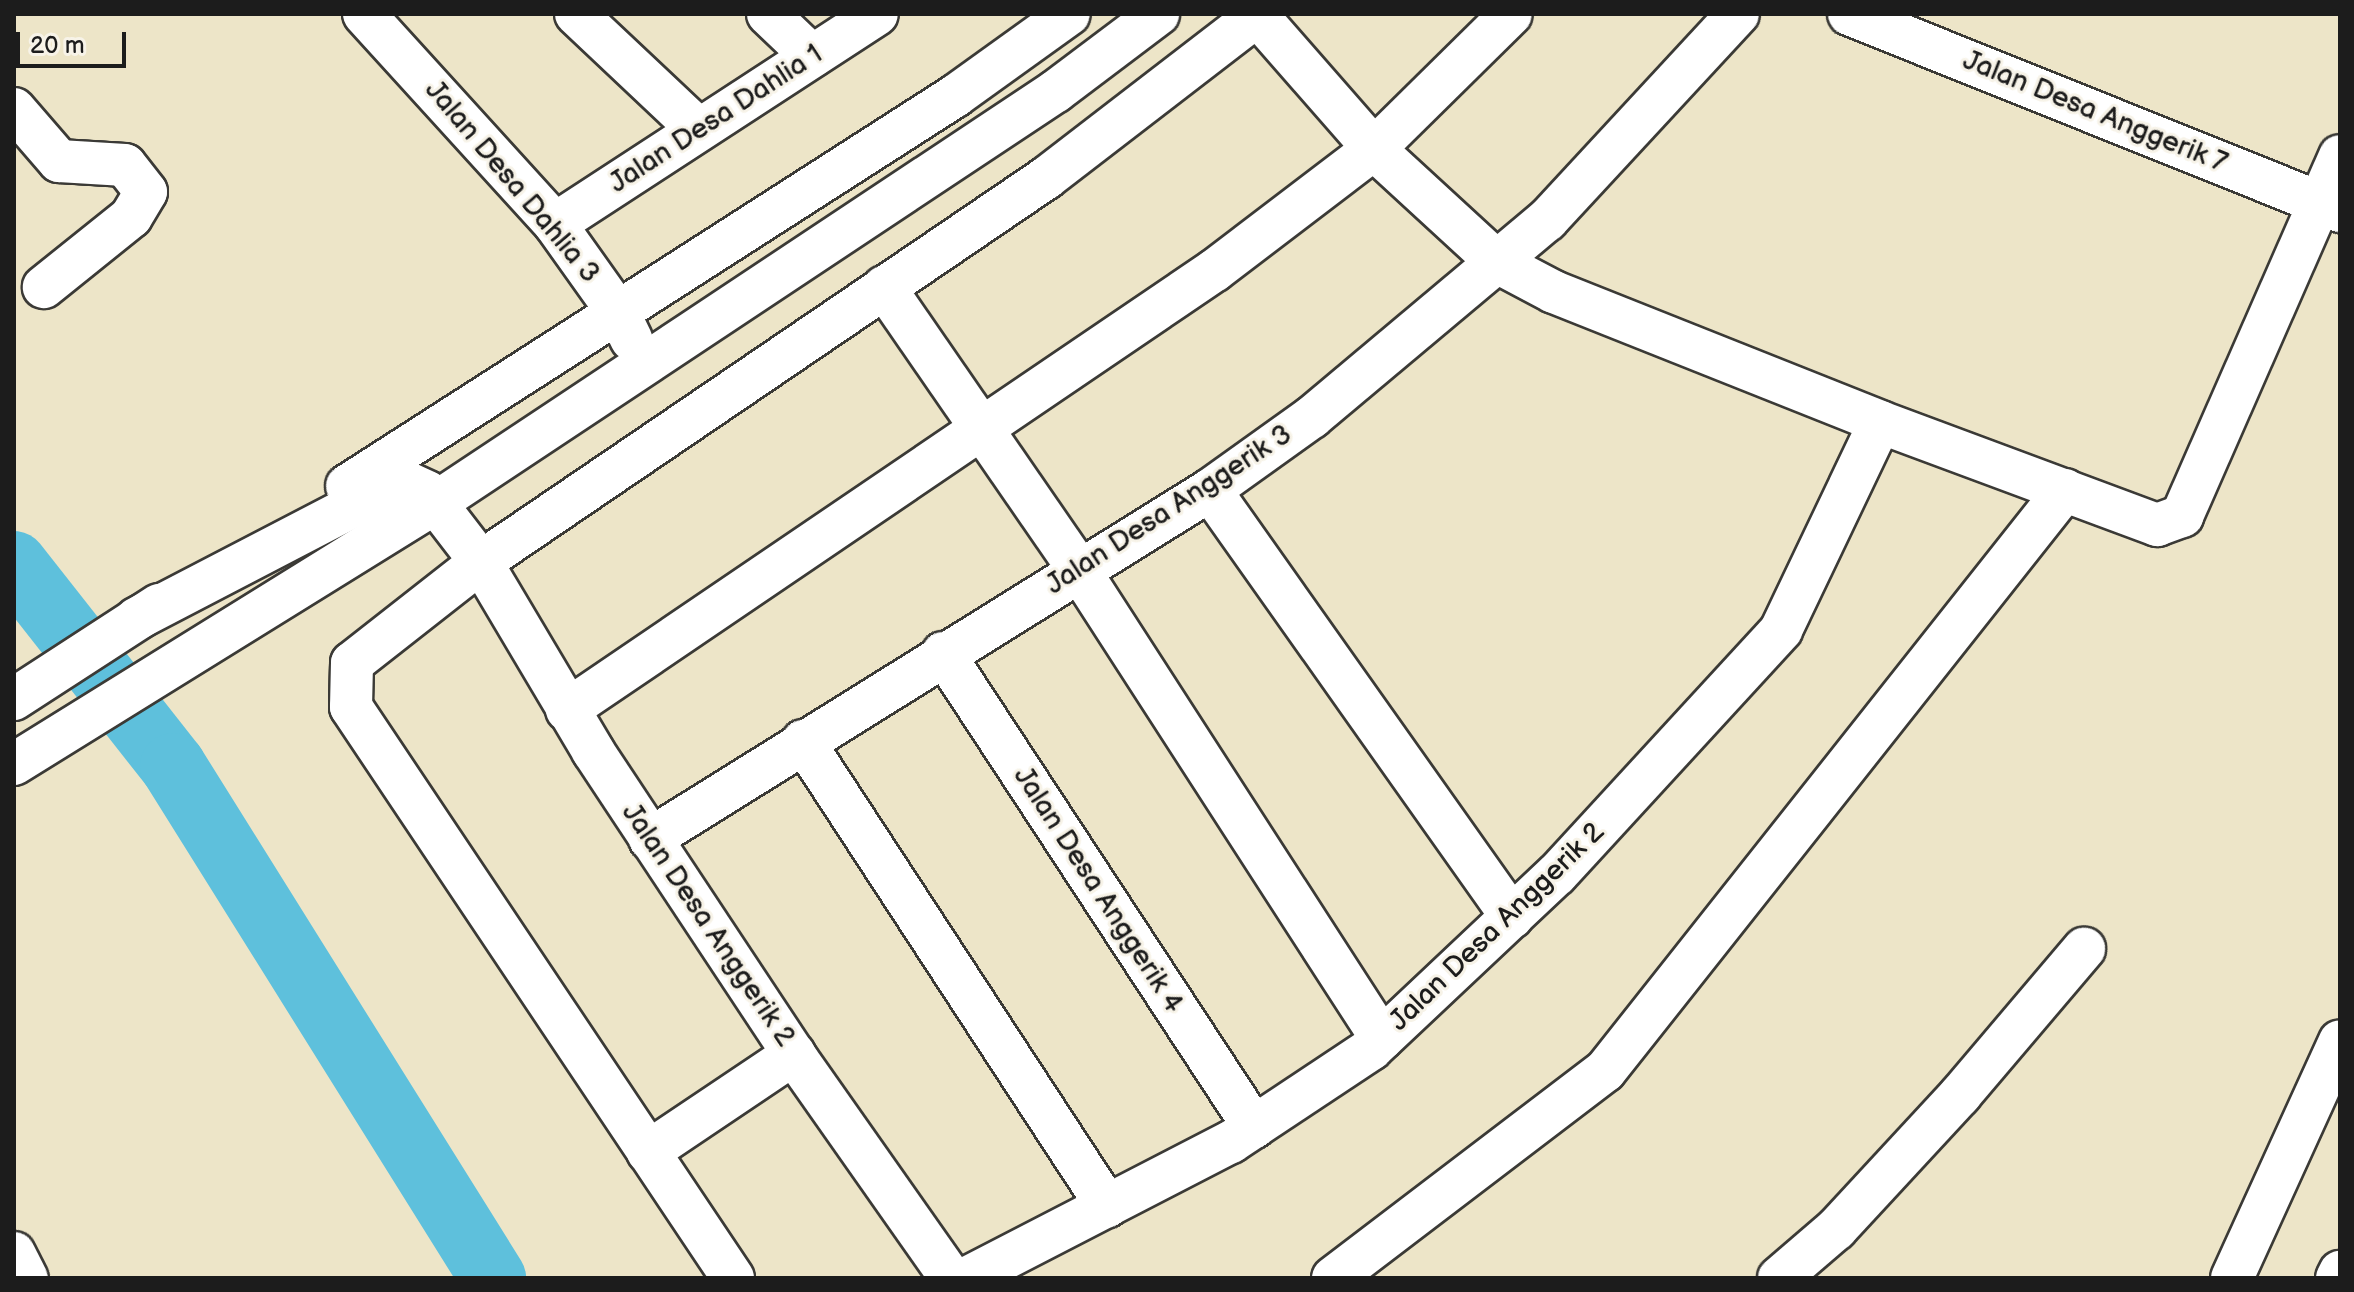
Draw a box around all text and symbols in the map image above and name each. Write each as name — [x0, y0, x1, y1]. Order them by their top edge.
scale bar — [20, 16, 130, 66]
text: 20 m — [30, 31, 85, 60]
street label: Jalan Desa Dahlia 1 — [603, 38, 829, 200]
street label: Jalan Desa Anggerik 7 — [1958, 43, 2232, 181]
street label: Jalan Desa Dahlia 3 — [418, 74, 606, 290]
street label: Jalan Desa Anggerik 3 — [1040, 418, 1298, 602]
street label: Jalan Desa Anggerik 4 — [1006, 761, 1190, 1019]
street label: Jalan Desa Anggerik 2 — [614, 797, 802, 1053]
street label: Jalan Desa Anggerik 2 — [1383, 816, 1611, 1038]

